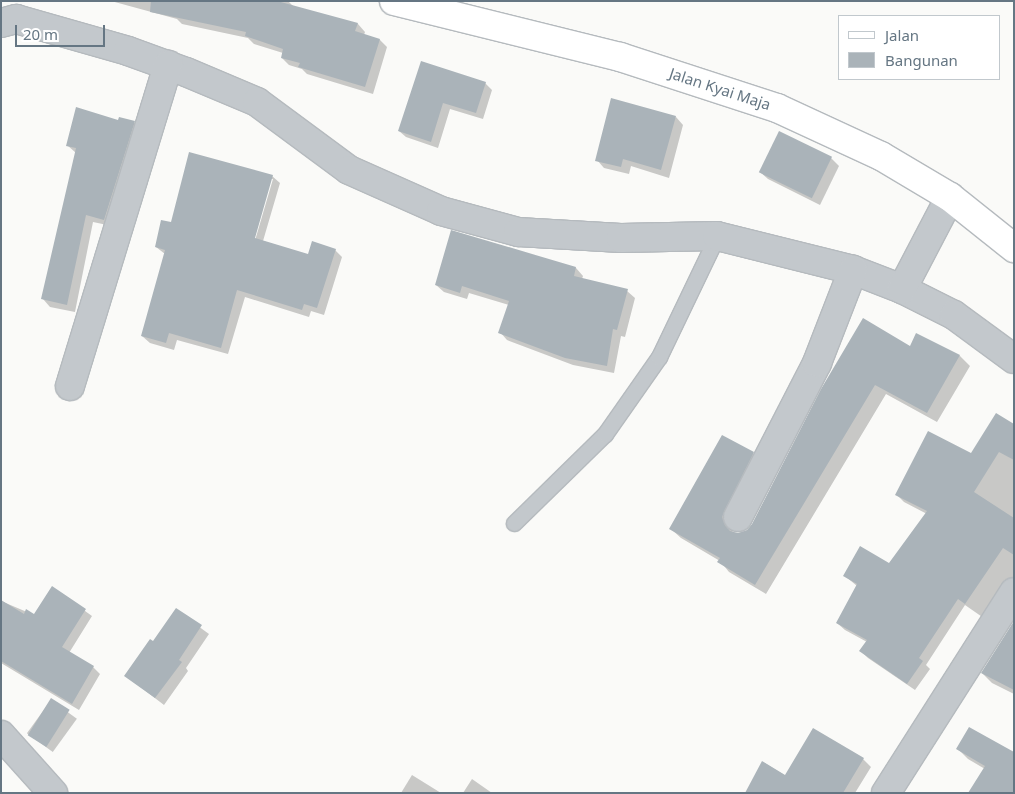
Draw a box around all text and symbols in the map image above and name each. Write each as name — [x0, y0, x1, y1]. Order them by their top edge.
scale bar — [18, 15, 108, 47]
legend — [838, 15, 1000, 80]
text: 20 m — [23, 24, 58, 44]
text: Jalan — [885, 25, 919, 45]
text: Bangunan — [885, 50, 958, 70]
street label: Jalan Kyai Maja — [667, 64, 773, 114]

